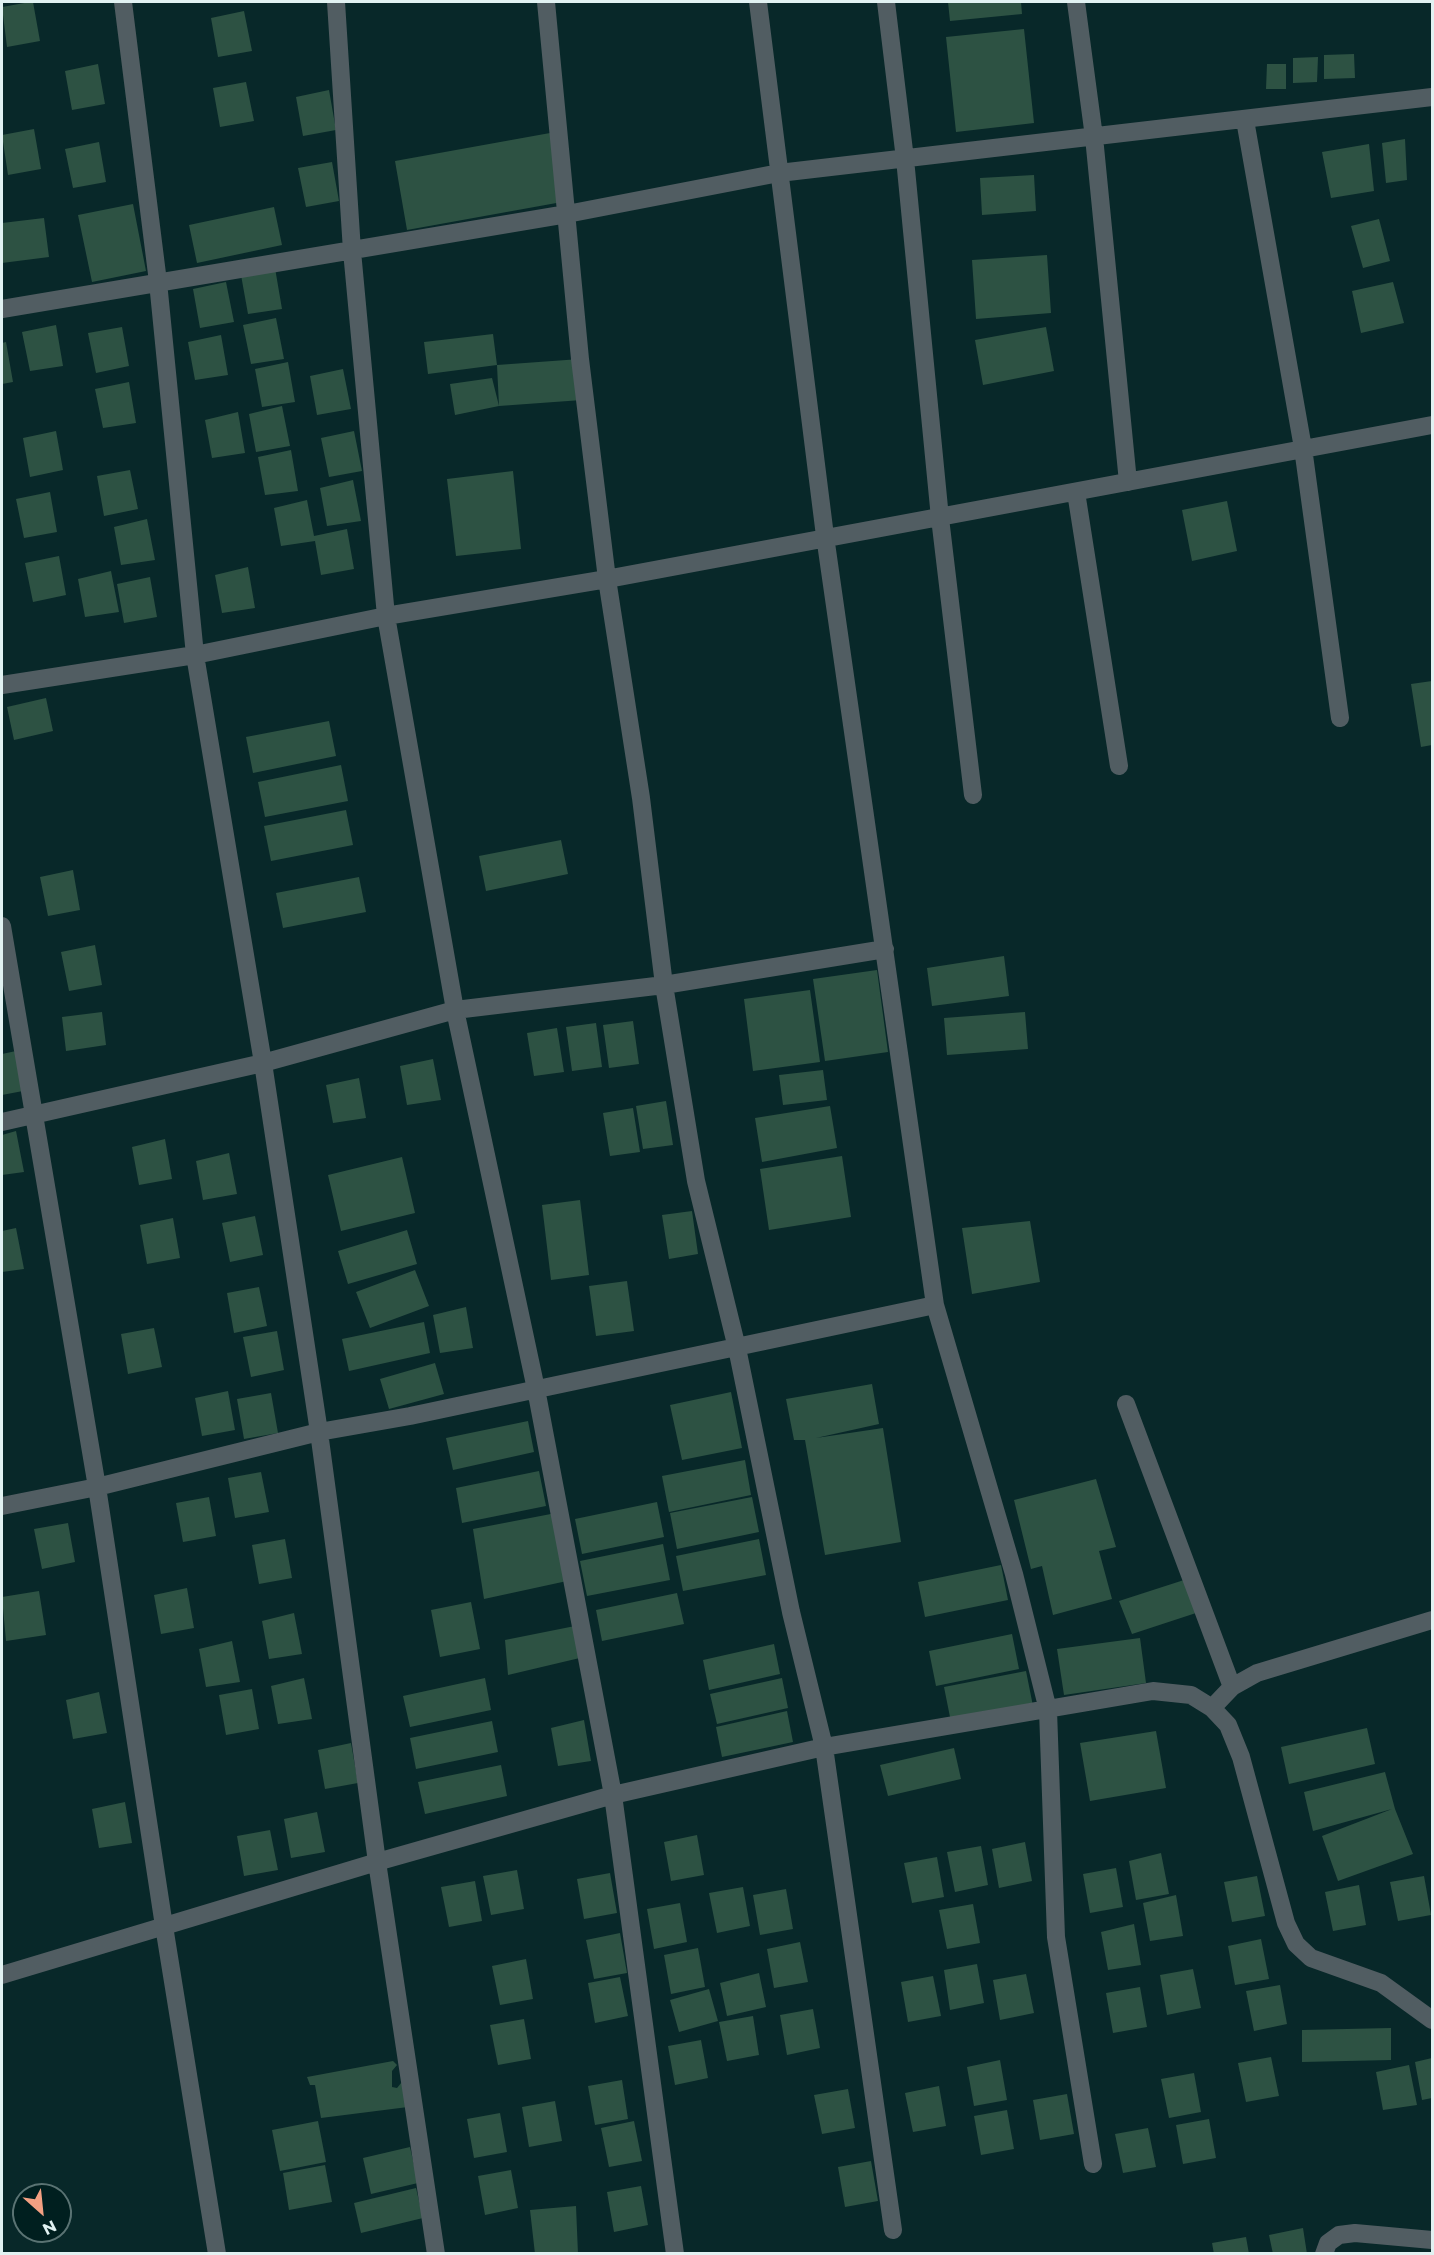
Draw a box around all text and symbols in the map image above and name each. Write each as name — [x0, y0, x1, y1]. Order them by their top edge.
north arrow — [12, 2183, 72, 2243]
text: N — [39, 2216, 60, 2239]

